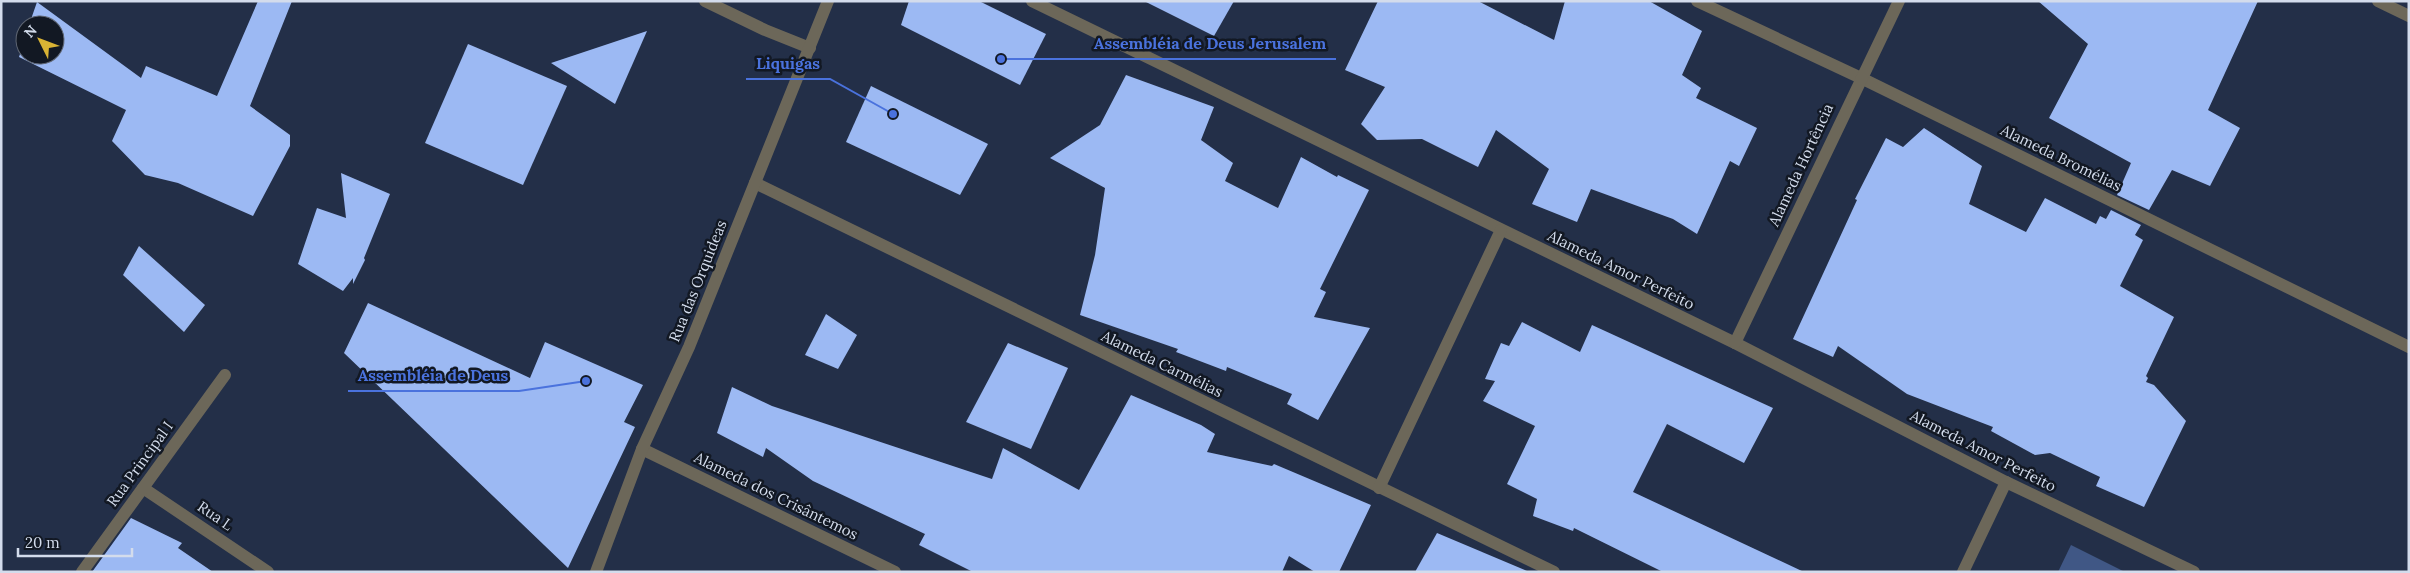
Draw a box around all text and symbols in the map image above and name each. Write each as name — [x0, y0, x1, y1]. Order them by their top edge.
north arrow — [15, 15, 65, 65]
text: N — [20, 21, 41, 41]
callout: Assembléia de Deus Jerusalem — [1083, 28, 1336, 59]
text: Assembléia de Deus Jerusalem — [1094, 33, 1326, 53]
callout: Liquigas — [746, 48, 830, 79]
text: Liquigas — [756, 53, 820, 73]
street label: Alameda Hortência — [1763, 100, 1837, 230]
street label: Alameda Bromélias — [1997, 120, 2125, 195]
street label: Rua das Orquideas — [664, 217, 731, 344]
street label: Alameda Amor Perfeito — [1544, 225, 1698, 313]
street label: Alameda Carmélias — [1098, 326, 1226, 401]
callout: Assembléia de Deus — [348, 360, 519, 391]
text: Assembléia de Deus — [358, 365, 509, 385]
street label: Alameda Amor Perfeito — [1906, 405, 2059, 496]
street label: Rua Principal I — [102, 417, 177, 510]
street label: Alameda dos Crisântemos — [690, 447, 861, 544]
street label: Rua L — [194, 497, 237, 534]
scale bar — [18, 526, 131, 558]
text: 20 m — [25, 533, 60, 552]

